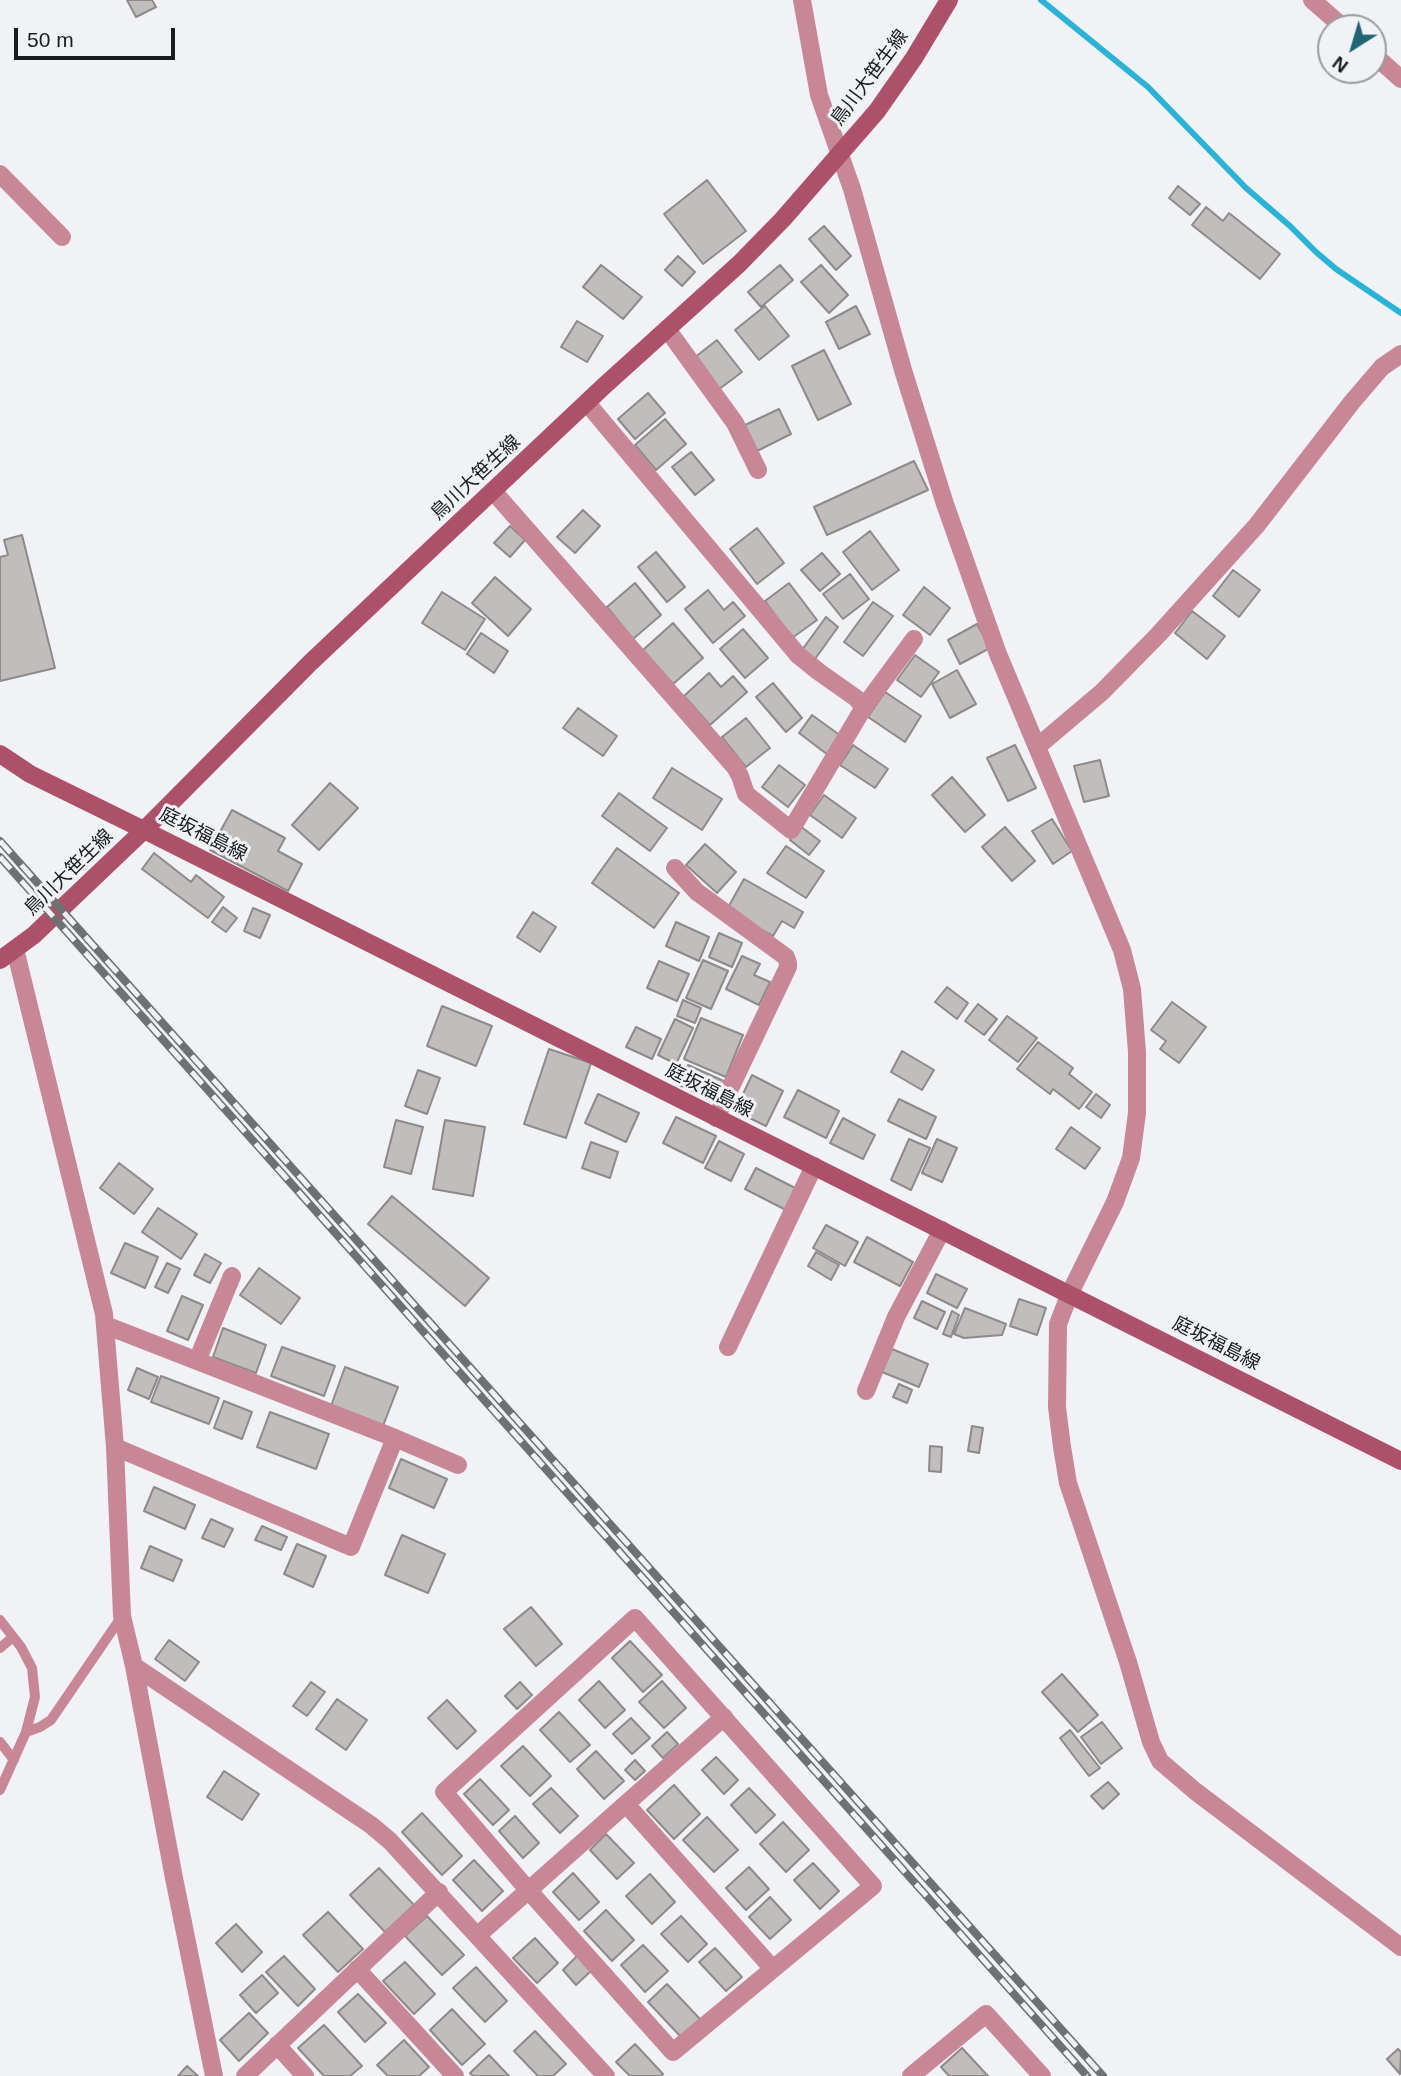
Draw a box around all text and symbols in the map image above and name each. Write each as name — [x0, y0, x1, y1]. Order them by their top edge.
scale bar — [18, 14, 178, 58]
north arrow — [1317, 14, 1387, 84]
street label: 鳥川大笹生線 — [827, 26, 913, 130]
text: 50 m — [27, 28, 74, 51]
text: N — [1328, 52, 1352, 77]
street label: 鳥川大笹生線 — [427, 431, 525, 525]
street label: 庭坂福島線 — [156, 803, 250, 867]
street label: 鳥川大笹生線 — [20, 825, 118, 921]
street label: 庭坂福島線 — [662, 1059, 756, 1123]
street label: 庭坂福島線 — [1169, 1312, 1263, 1376]

